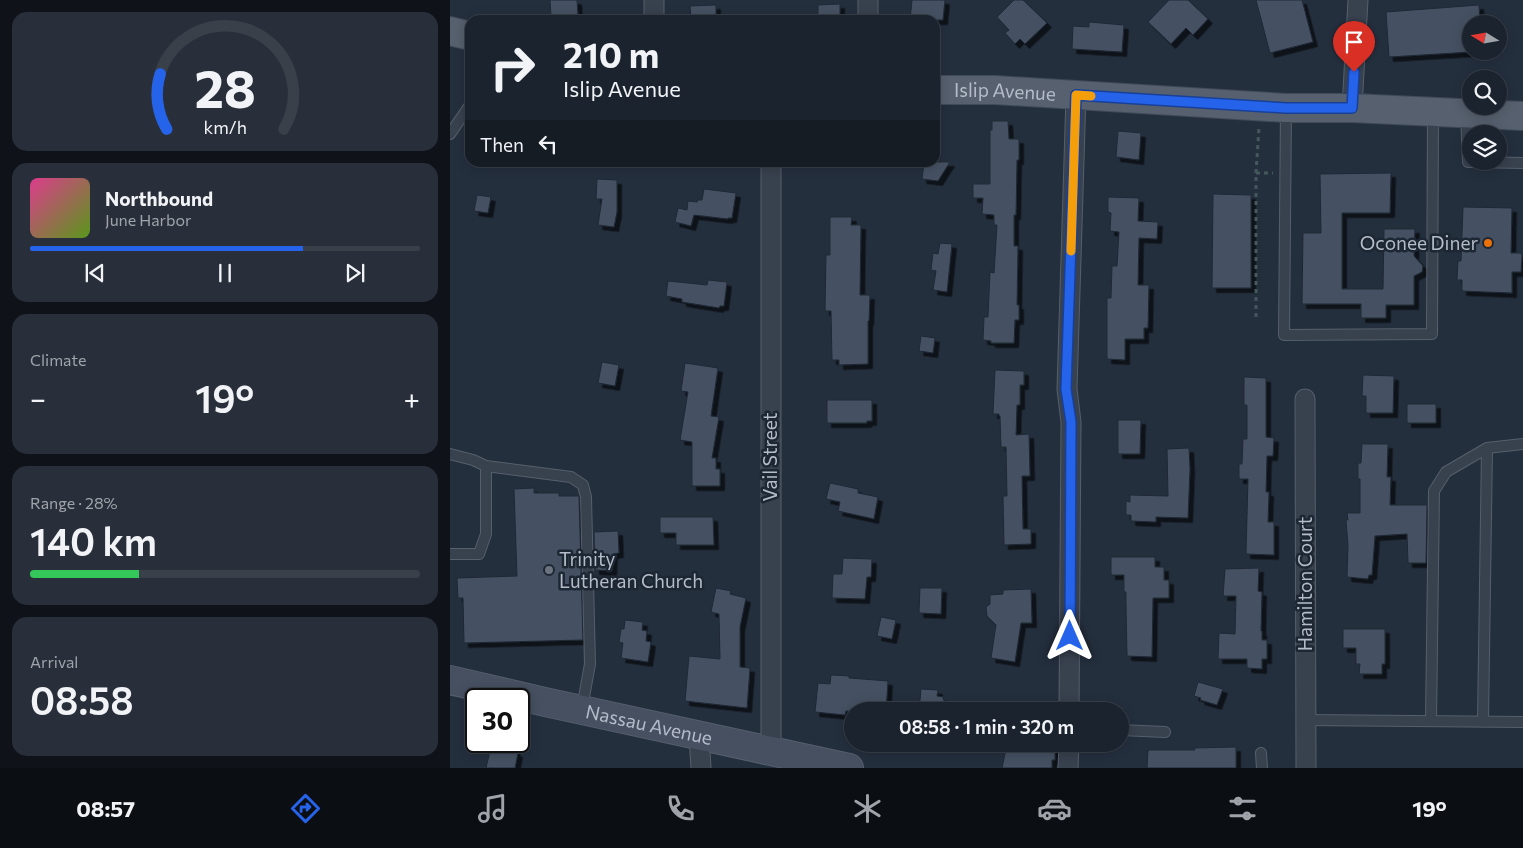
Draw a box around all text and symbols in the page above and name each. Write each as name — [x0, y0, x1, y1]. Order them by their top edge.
north arrow — [1462, 15, 1508, 60]
map controls — [1462, 15, 1507, 170]
pin — [1333, 21, 1375, 72]
icon: arrive — [1340, 28, 1368, 56]
text: 210 m — [563, 32, 659, 75]
icon: right — [480, 35, 545, 100]
text: 28 — [194, 55, 256, 119]
button: search — [1462, 70, 1507, 115]
text: Islip Avenue — [563, 75, 681, 102]
street label: Islip Avenue — [954, 78, 1057, 105]
text: km/h — [203, 116, 247, 138]
button: layers — [1462, 125, 1507, 170]
icon: left — [534, 130, 562, 158]
text: Then — [480, 133, 524, 156]
text: Northbound — [105, 187, 213, 210]
text: June Harbor — [105, 210, 191, 229]
place label: Oconee Diner — [1360, 231, 1478, 254]
marker: Oconee Diner — [1482, 237, 1494, 249]
icon: previous — [81, 259, 109, 287]
icon: pause — [211, 259, 239, 287]
icon: next — [341, 259, 369, 287]
text: Climate — [30, 350, 86, 369]
text: 19° — [195, 374, 254, 421]
text: − — [30, 381, 46, 415]
text: + — [404, 381, 420, 415]
street label: Vail Street — [758, 412, 781, 502]
text: Range · 28% — [30, 493, 118, 512]
text: 140 km — [30, 517, 157, 564]
street label: Hamilton Court — [1293, 517, 1316, 651]
place label: Trinity Lutheran Church — [559, 547, 703, 592]
marker: Trinity Lutheran Church — [543, 564, 555, 576]
position arrow — [1043, 609, 1095, 661]
text: Arrival — [30, 652, 78, 671]
text: 08:58 — [30, 676, 134, 723]
speed limit sign: 30 — [465, 688, 530, 753]
street label: Nassau Avenue — [584, 699, 715, 749]
text: 08:58 · 1 min · 320 m — [899, 715, 1074, 738]
icon: directions — [288, 791, 323, 826]
icon: music — [475, 791, 510, 826]
icon: phone — [663, 791, 698, 826]
icon: climate — [850, 791, 885, 826]
icon: car — [1037, 791, 1072, 826]
icon: filters — [1225, 791, 1260, 826]
text: 08:57 — [76, 795, 135, 822]
text: 19° — [1412, 795, 1447, 822]

